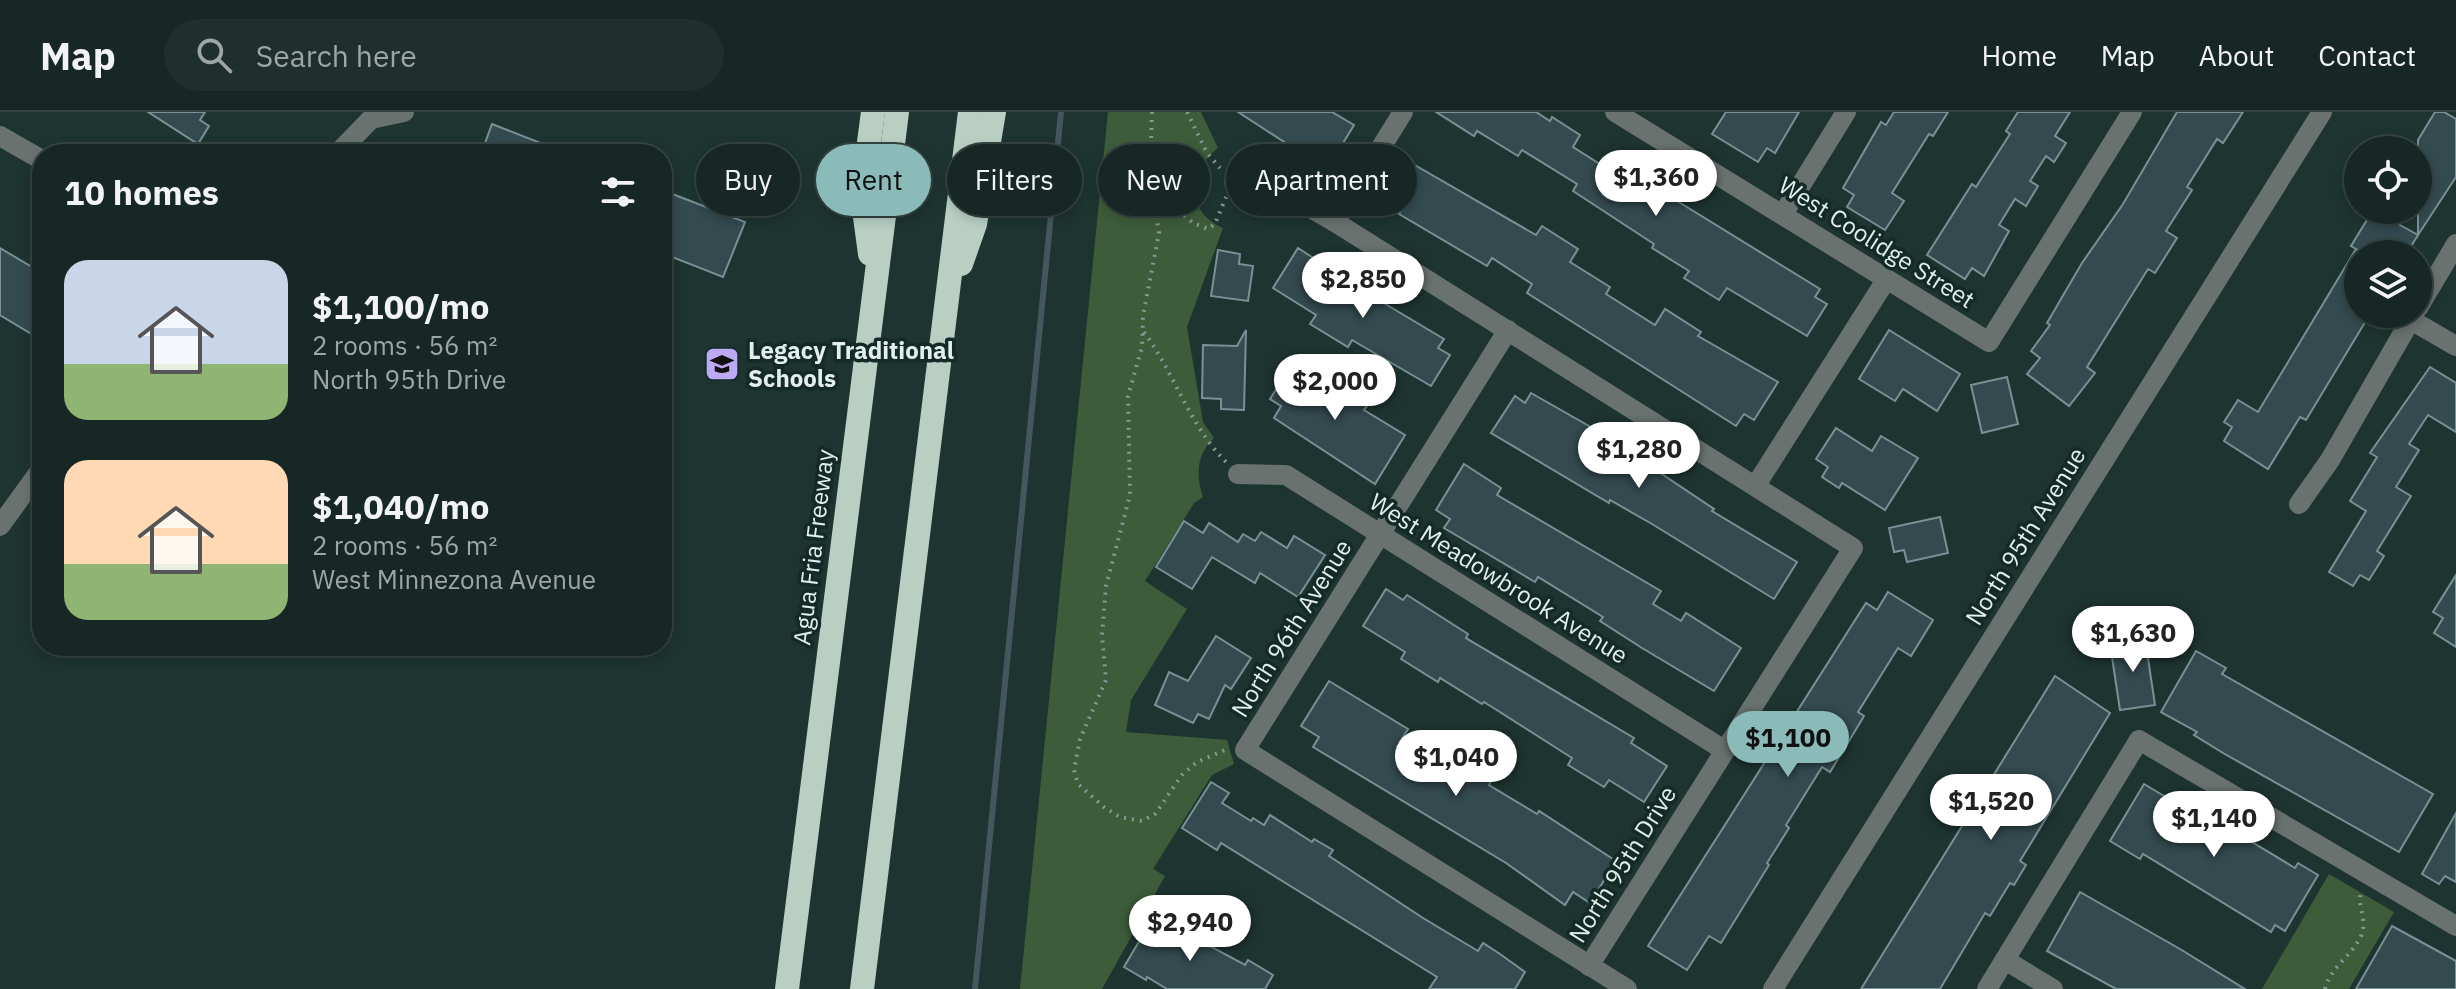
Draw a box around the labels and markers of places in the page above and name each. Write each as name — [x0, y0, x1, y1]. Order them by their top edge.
pin: $1,360 — [1591, 150, 1721, 218]
pin: $2,850 — [1298, 252, 1428, 320]
place label: Legacy Traditional Schools — [748, 334, 954, 394]
school or university icon: Legacy Traditional Schools — [703, 345, 741, 383]
pin: $2,000 — [1270, 354, 1400, 422]
pin: $1,280 — [1574, 422, 1704, 490]
pin: $1,630 — [2068, 606, 2198, 674]
pin: $1,100 — [1723, 711, 1853, 779]
pin: $1,040 — [1391, 730, 1521, 798]
pin: $1,520 — [1926, 774, 2056, 842]
pin: $1,140 — [2149, 791, 2279, 859]
pin: $2,940 — [1125, 895, 1255, 963]

